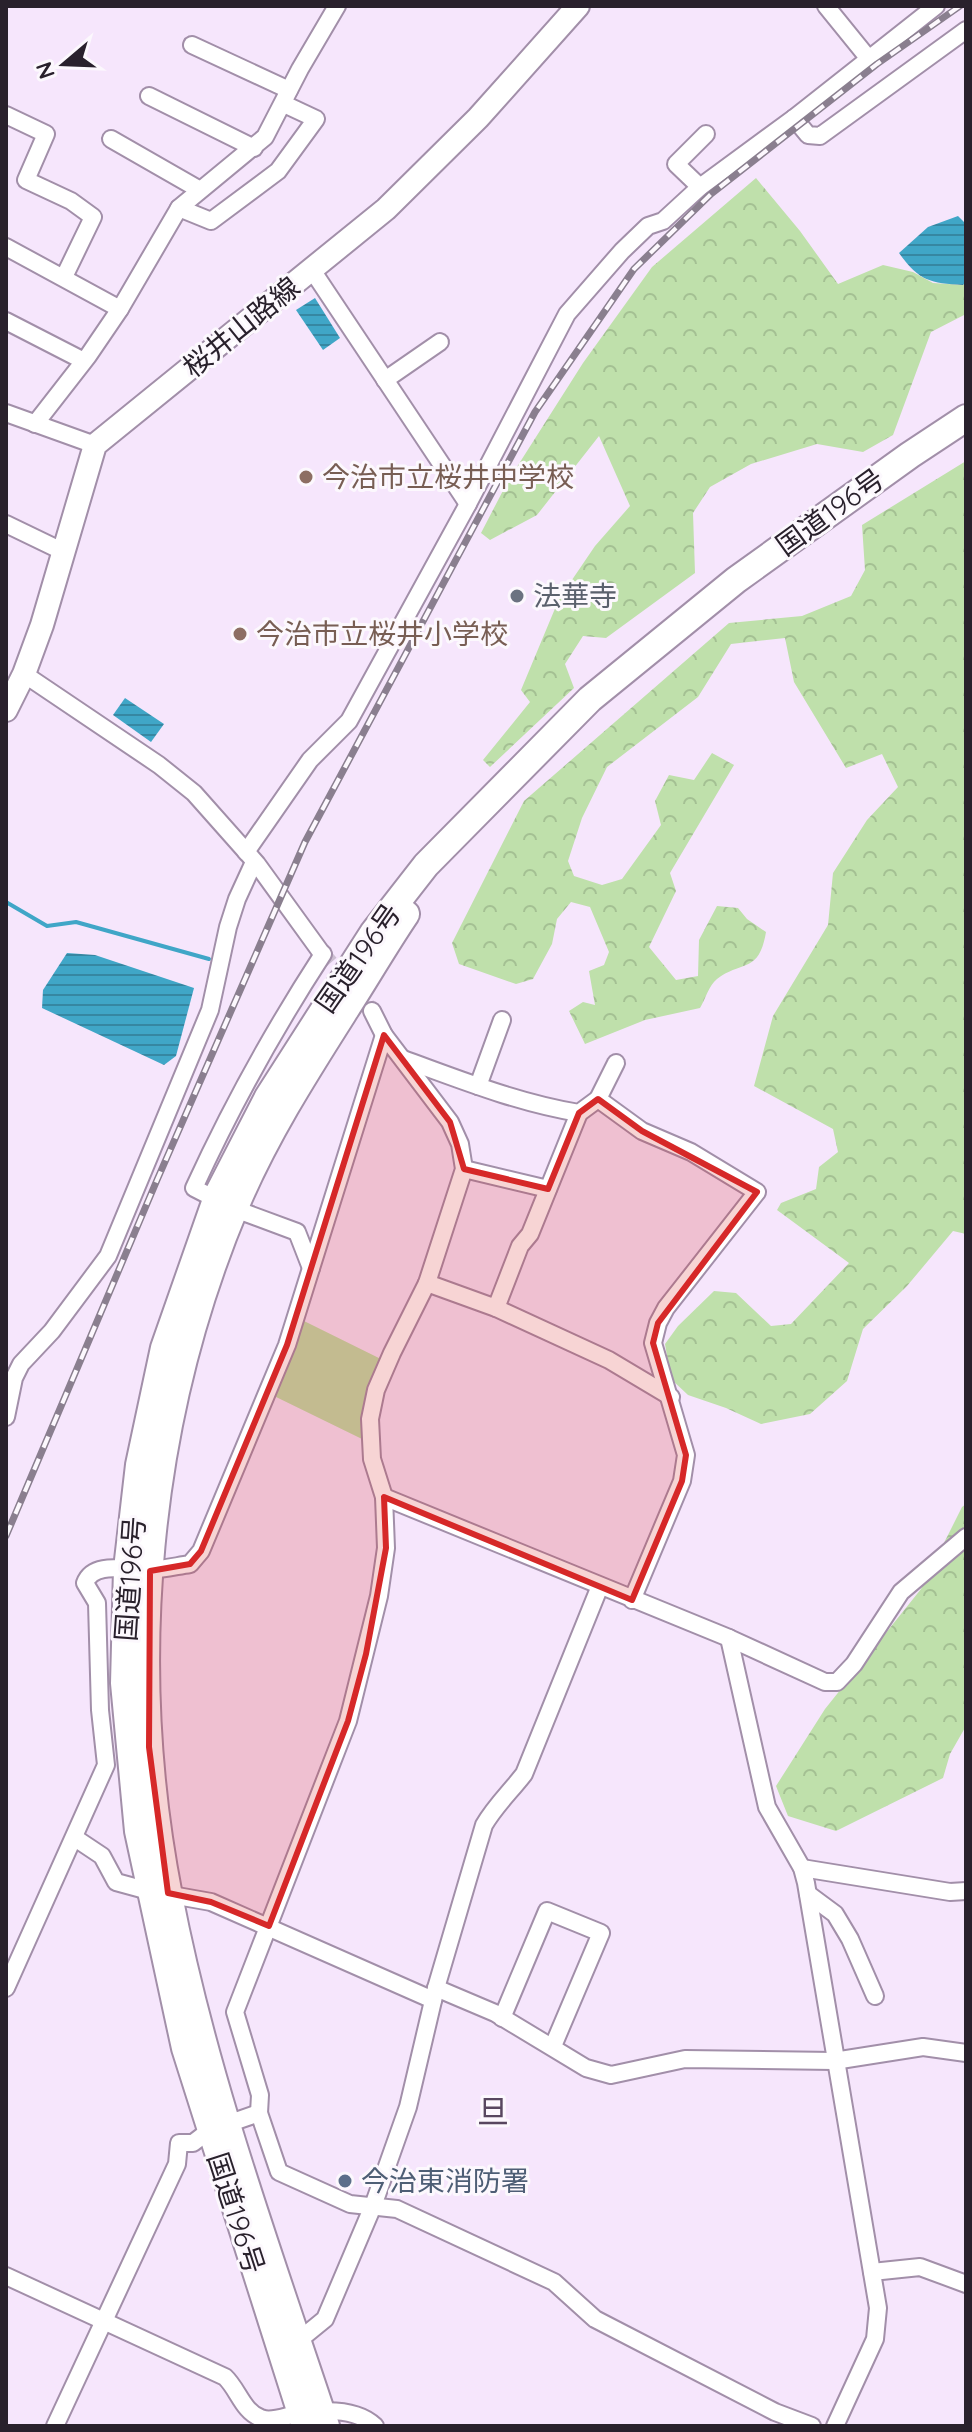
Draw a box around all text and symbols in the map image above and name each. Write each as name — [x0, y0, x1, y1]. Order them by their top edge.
north arrow — [24, 24, 104, 104]
text: N — [29, 58, 61, 83]
street label: 桜井山路線 — [175, 269, 306, 384]
place label: 今治市立桜井中学校 — [322, 459, 574, 494]
street label: 国道196号 — [769, 461, 891, 563]
marker: 今治市立桜井中学校 — [297, 468, 315, 486]
place label: 法華寺 — [533, 578, 617, 613]
marker: 法華寺 — [508, 587, 526, 605]
place label: 今治市立桜井小学校 — [256, 616, 508, 651]
marker: 今治市立桜井小学校 — [231, 625, 249, 643]
street label: 国道196号 — [307, 896, 408, 1019]
street label: 国道196号 — [108, 1515, 151, 1643]
district label: 旦 — [477, 2091, 509, 2131]
street label: 国道196号 — [201, 2148, 272, 2278]
place label: 今治東消防署 — [361, 2163, 529, 2198]
marker: 今治東消防署 — [336, 2172, 354, 2190]

